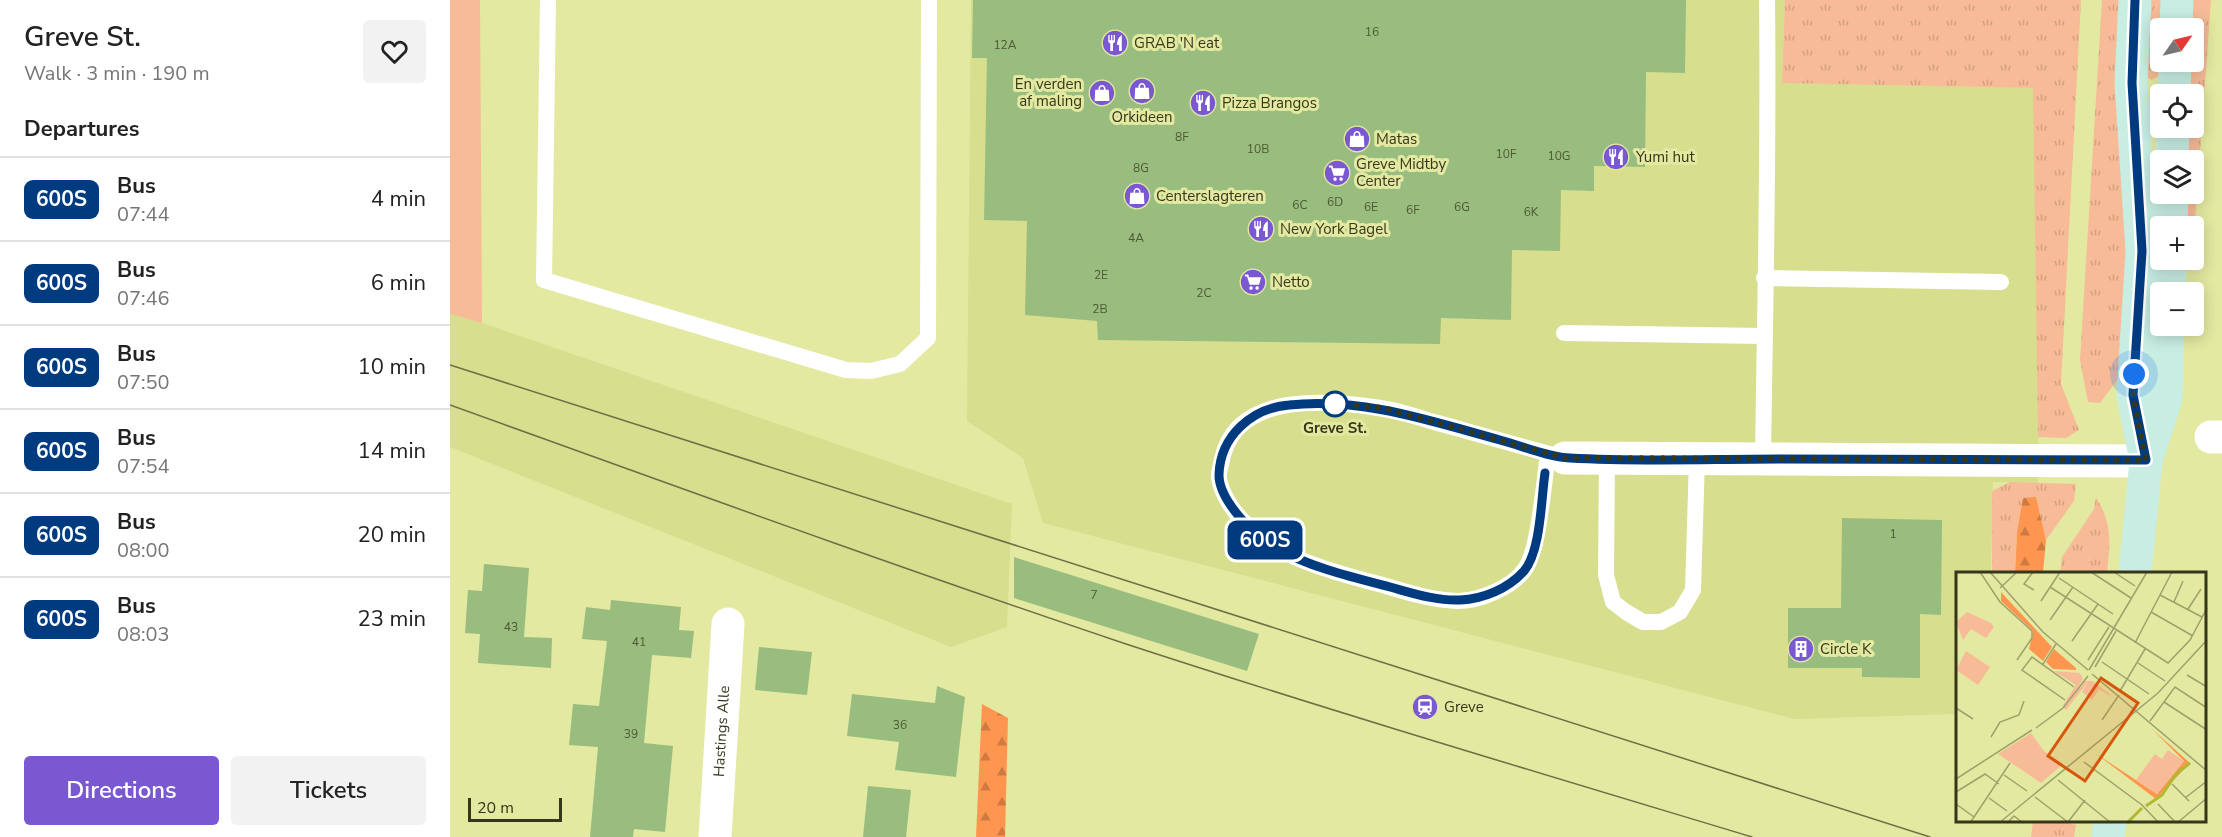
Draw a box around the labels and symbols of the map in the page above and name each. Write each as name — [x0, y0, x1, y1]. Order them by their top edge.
north arrow — [2150, 18, 2204, 72]
house number: 16 — [1365, 24, 1379, 40]
restaurant icon: GRAB 'N eat — [1100, 28, 1130, 58]
place label: GRAB 'N eat — [1134, 33, 1220, 53]
house number: 12A — [993, 37, 1017, 53]
place label: En verden af maling — [1015, 74, 1082, 111]
shop icon: Orkideen — [1127, 76, 1157, 106]
shop icon: En verden af maling — [1087, 78, 1117, 108]
restaurant icon: Pizza Brangos — [1188, 88, 1218, 118]
place label: Pizza Brangos — [1222, 93, 1317, 113]
place label: Orkideen — [1111, 107, 1173, 127]
shop icon: Matas — [1342, 124, 1372, 154]
house number: 8F — [1175, 129, 1189, 145]
place label: Matas — [1376, 129, 1417, 149]
house number: 10B — [1247, 141, 1269, 157]
restaurant icon: Yumi hut — [1601, 142, 1631, 172]
house number: 10F — [1496, 146, 1517, 162]
place label: Yumi hut — [1635, 147, 1695, 167]
house number: 10G — [1547, 148, 1571, 164]
place label: Greve Midtby Center — [1356, 154, 1446, 191]
supermarket icon: Greve Midtby Center — [1322, 158, 1352, 188]
house number: 8G — [1133, 160, 1149, 176]
shop icon: Centerslagteren — [1122, 181, 1152, 211]
place label: Centerslagteren — [1156, 186, 1264, 206]
house number: 6D — [1327, 194, 1343, 210]
house number: 6C — [1292, 197, 1308, 213]
house number: 6E — [1364, 199, 1378, 215]
house number: 6G — [1454, 199, 1470, 215]
house number: 6F — [1406, 202, 1420, 218]
house number: 6K — [1524, 204, 1539, 220]
restaurant icon: New York Bagel — [1246, 214, 1276, 244]
place label: New York Bagel — [1280, 219, 1388, 239]
house number: 4A — [1128, 230, 1144, 246]
house number: 2E — [1094, 267, 1108, 283]
supermarket icon: Netto — [1238, 267, 1268, 297]
place label: Netto — [1272, 272, 1310, 292]
house number: 2C — [1196, 285, 1212, 301]
house number: 2B — [1092, 301, 1108, 317]
your location — [2119, 359, 2149, 389]
marker: Greve St. — [1322, 391, 1348, 417]
place label: Greve St. — [1303, 418, 1367, 438]
line badge: 600S — [1223, 520, 1307, 560]
house number: 1 — [1889, 526, 1897, 542]
inset map — [1956, 572, 2207, 822]
house number: 7 — [1090, 587, 1098, 603]
house number: 43 — [504, 619, 518, 635]
house number: 41 — [632, 634, 646, 650]
building icon: Circle K — [1786, 634, 1816, 664]
place label: Circle K — [1820, 639, 1872, 659]
street label: Hastings Alle — [709, 685, 734, 777]
station icon: Greve — [1410, 692, 1440, 722]
place label: Greve — [1444, 697, 1484, 717]
house number: 36 — [893, 717, 907, 733]
house number: 39 — [624, 726, 638, 742]
scale bar — [468, 795, 562, 822]

